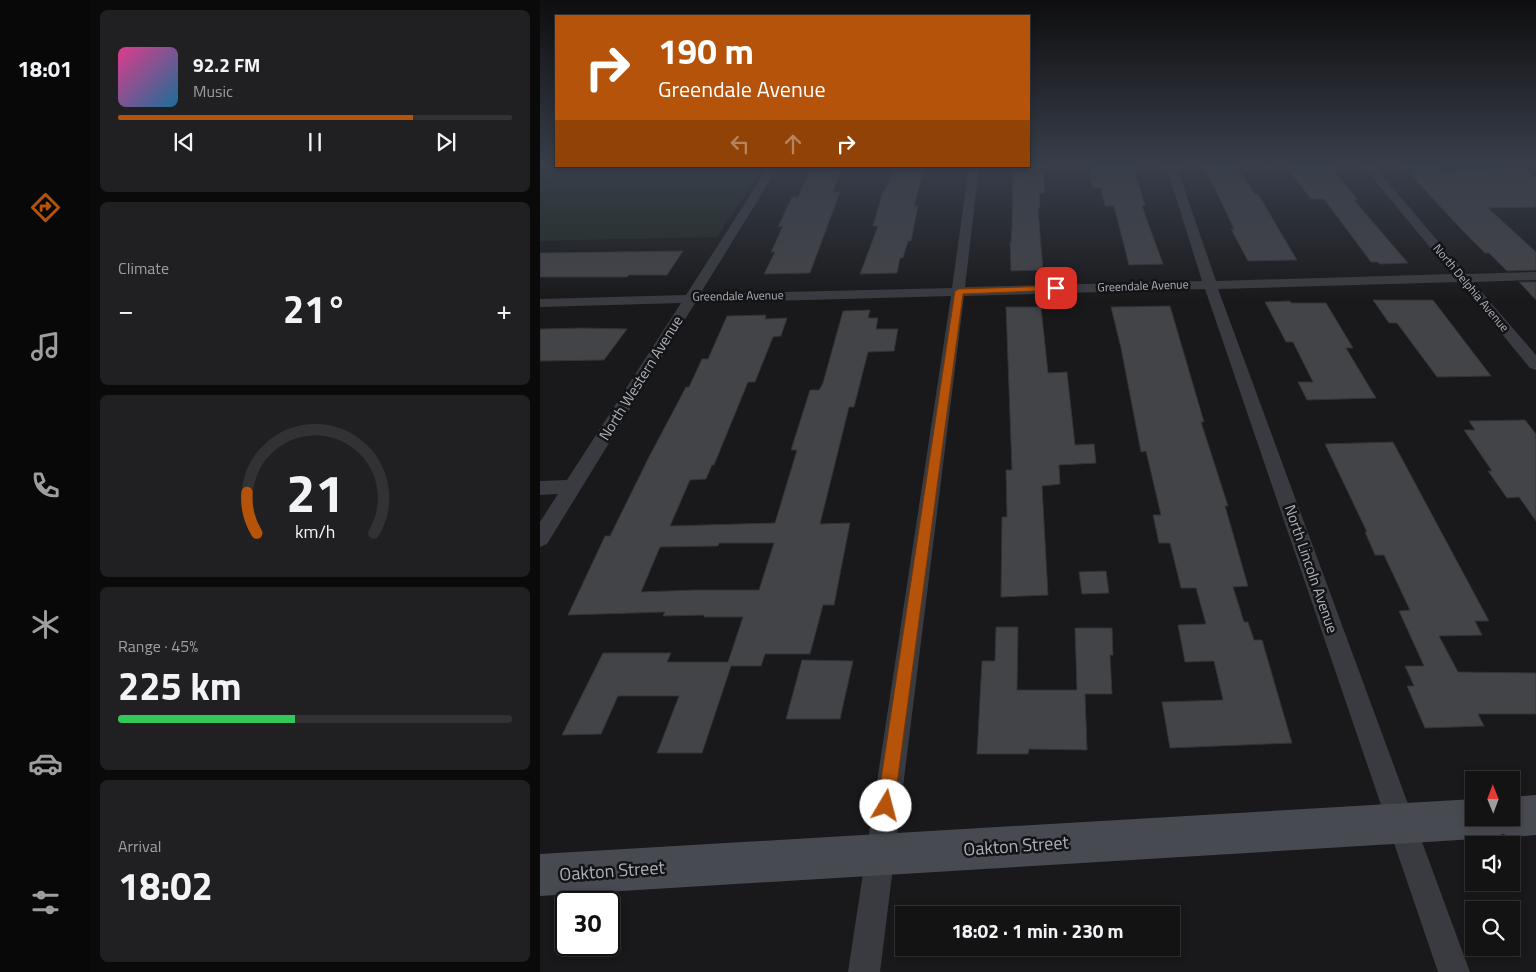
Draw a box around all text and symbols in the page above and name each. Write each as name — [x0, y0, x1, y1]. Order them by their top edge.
text: 190 m — [658, 24, 754, 78]
icon: right — [575, 35, 640, 100]
text: 92.2 FM — [193, 50, 260, 79]
text: 18:01 — [18, 52, 72, 86]
text: Greendale Avenue — [658, 72, 826, 106]
text: Music — [193, 79, 233, 103]
icon: previous — [170, 128, 198, 156]
icon: pause — [301, 128, 329, 156]
icon: next — [432, 128, 460, 156]
icon: left — [726, 130, 754, 158]
icon: ahead — [779, 130, 807, 158]
icon: right — [832, 130, 860, 158]
icon: directions — [28, 190, 63, 225]
street label: North Delphia Avenue — [1429, 239, 1514, 336]
text: Climate — [118, 256, 169, 280]
pin — [1035, 267, 1077, 309]
icon: arrive — [1042, 274, 1070, 302]
street label: Greendale Avenue — [1097, 274, 1189, 297]
text: 21° — [283, 280, 347, 338]
street label: Greendale Avenue — [692, 285, 784, 306]
text: − — [118, 288, 134, 331]
text: + — [496, 288, 512, 331]
street label: North Western Avenue — [593, 311, 688, 445]
icon: music — [28, 329, 63, 364]
text: 21 — [286, 453, 344, 532]
icon: phone — [28, 468, 63, 503]
street label: North Lincoln Avenue — [1279, 502, 1344, 636]
text: km/h — [295, 518, 335, 545]
icon: climate — [28, 607, 63, 642]
text: Range · 45% — [118, 634, 198, 658]
text: 225 km — [118, 657, 242, 715]
icon: car — [28, 746, 63, 781]
north arrow — [1465, 771, 1520, 826]
map controls — [1465, 771, 1520, 956]
position arrow — [859, 779, 911, 831]
street label: Oakton Street — [962, 828, 1070, 863]
text: Arrival — [118, 834, 161, 858]
button: sound — [1465, 836, 1520, 891]
street label: Oakton Street — [558, 853, 666, 888]
text: 18:02 — [118, 857, 213, 915]
icon: filters — [28, 885, 63, 920]
speed limit sign: 30 — [555, 891, 620, 956]
button: search — [1465, 901, 1520, 956]
text: 18:02 · 1 min · 230 m — [951, 916, 1124, 945]

